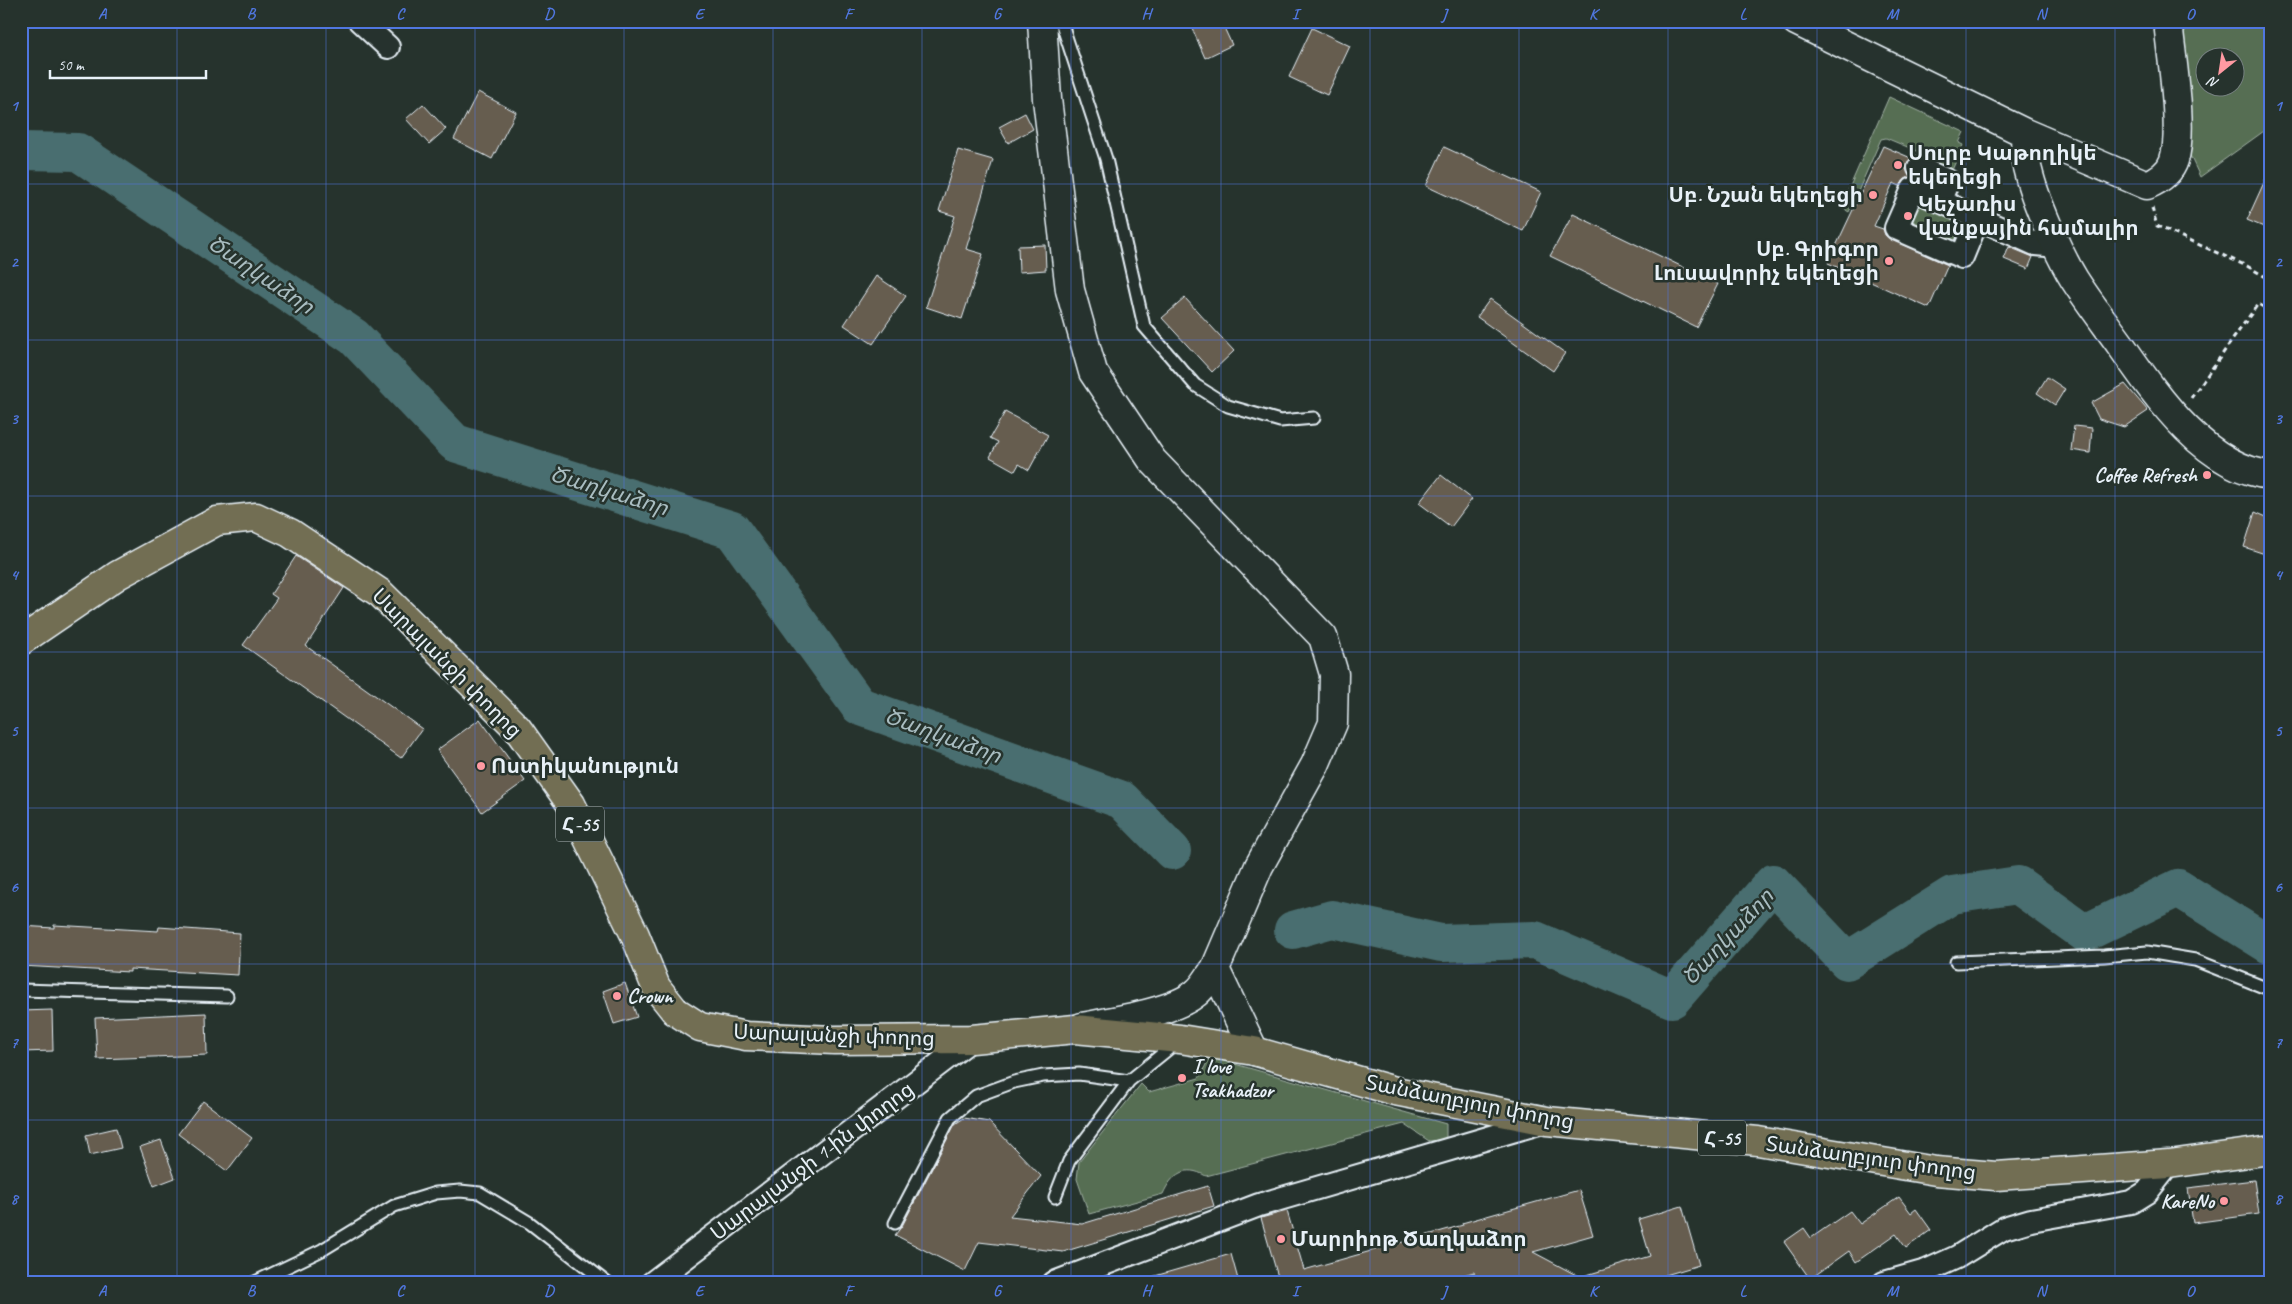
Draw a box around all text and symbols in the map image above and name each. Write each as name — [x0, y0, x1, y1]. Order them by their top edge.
text: A — [98, 4, 108, 24]
text: B — [247, 4, 257, 24]
text: C — [396, 4, 406, 24]
text: D — [544, 4, 555, 24]
text: E — [695, 4, 706, 24]
text: F — [844, 4, 855, 24]
text: G — [993, 4, 1003, 24]
text: H — [1141, 4, 1153, 24]
text: I — [1292, 4, 1302, 24]
text: J — [1440, 4, 1449, 24]
text: K — [1589, 4, 1601, 24]
text: L — [1740, 4, 1748, 24]
text: M — [1886, 4, 1900, 24]
text: N — [2036, 4, 2049, 24]
text: O — [2186, 4, 2196, 24]
scale bar — [50, 48, 206, 80]
north arrow — [2194, 48, 2244, 98]
text: 50 m — [58, 56, 85, 75]
text: N — [2204, 72, 2222, 92]
text: 1 — [10, 96, 19, 116]
text: 1 — [2274, 96, 2283, 116]
place label: Սուրբ Կաթողիկե եկեղեցի — [1908, 140, 2097, 190]
marker: Սուրբ Կաթողիկե եկեղեցի — [1892, 159, 1904, 171]
place label: Սբ. Նշան եկեղեցի — [1669, 182, 1863, 208]
marker: Սբ. Նշան եկեղեցի — [1867, 189, 1879, 201]
place label: Կեչառիս վանքային համալիր — [1918, 191, 2139, 241]
marker: Կեչառիս վանքային համալիր — [1902, 210, 1914, 222]
water label: Ծաղկաձոր — [203, 229, 320, 321]
place label: Սբ. Գրիգոր Լուսավորիչ եկեղեցի — [1654, 236, 1879, 286]
text: 2 — [10, 252, 19, 272]
text: 2 — [2274, 252, 2283, 272]
marker: Սբ. Գրիգոր Լուսավորիչ եկեղեցի — [1883, 255, 1895, 267]
text: 3 — [10, 409, 19, 429]
text: 3 — [2274, 409, 2283, 429]
water label: Ծաղկաձոր — [547, 460, 672, 522]
place label: Coffee Refresh — [2094, 462, 2198, 488]
marker: Coffee Refresh — [2201, 469, 2213, 481]
text: 4 — [10, 565, 19, 585]
text: 4 — [2274, 565, 2283, 585]
street label: Սարալանջի փողոց — [367, 583, 527, 743]
water label: Ծաղկաձոր — [881, 702, 1006, 770]
text: 5 — [11, 721, 20, 741]
text: 5 — [2275, 721, 2284, 741]
place label: Ոստիկանություն — [491, 753, 679, 779]
marker: Ոստիկանություն — [475, 760, 487, 772]
road number: Հ-55 — [556, 806, 604, 842]
text: 6 — [10, 877, 19, 897]
text: 6 — [2274, 877, 2283, 897]
water label: Ծաղկաձոր — [1676, 882, 1780, 991]
place label: Crown — [627, 983, 674, 1009]
marker: Crown — [611, 990, 623, 1002]
street label: Սարալանջի փողոց — [733, 1018, 935, 1052]
text: 7 — [10, 1033, 19, 1053]
text: 7 — [2274, 1033, 2283, 1053]
place label: I love Tsakhadzor — [1192, 1053, 1275, 1103]
street label: Տանձաղբյուր փողոց — [1364, 1069, 1576, 1135]
marker: I love Tsakhadzor — [1176, 1072, 1188, 1084]
street label: Սարալանջի 1-ին փողոց — [705, 1076, 919, 1246]
road number: Հ-55 — [1698, 1120, 1746, 1156]
street label: Տանձաղբյուր փողոց — [1764, 1130, 1978, 1186]
place label: KareNo — [2161, 1188, 2215, 1214]
text: 8 — [10, 1189, 19, 1209]
text: 8 — [2274, 1189, 2283, 1209]
marker: KareNo — [2218, 1195, 2230, 1207]
place label: Մարրիոթ Ծաղկաձոր — [1291, 1226, 1527, 1252]
marker: Մարրիոթ Ծաղկաձոր — [1275, 1233, 1287, 1245]
text: A — [98, 1281, 108, 1301]
text: B — [247, 1281, 257, 1301]
text: C — [396, 1281, 406, 1301]
text: D — [544, 1281, 555, 1301]
text: E — [695, 1281, 706, 1301]
text: F — [844, 1281, 855, 1301]
text: G — [993, 1281, 1003, 1301]
text: H — [1141, 1281, 1153, 1301]
text: I — [1292, 1281, 1302, 1301]
text: J — [1440, 1281, 1449, 1301]
text: K — [1589, 1281, 1601, 1301]
text: L — [1740, 1281, 1748, 1301]
text: M — [1886, 1281, 1900, 1301]
text: N — [2036, 1281, 2049, 1301]
text: O — [2186, 1281, 2196, 1301]

